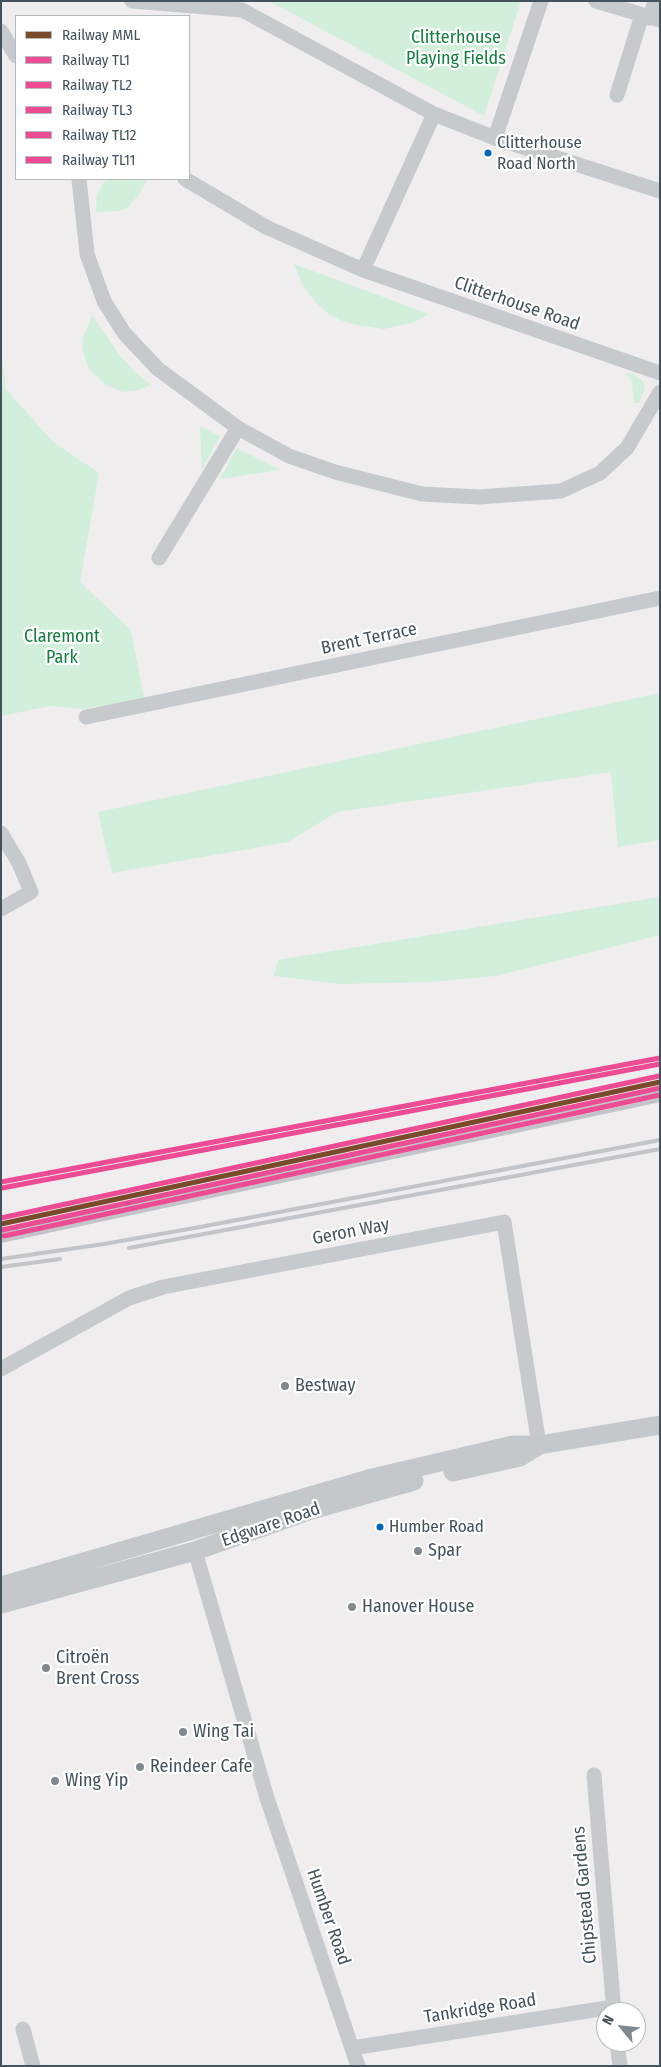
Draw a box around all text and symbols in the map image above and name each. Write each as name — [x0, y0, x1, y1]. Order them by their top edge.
legend — [15, 15, 190, 180]
text: Railway MML — [62, 26, 140, 44]
park label: Clitterhouse Playing Fields — [406, 27, 506, 70]
text: Railway TL1 — [62, 51, 130, 69]
text: Railway TL2 — [62, 76, 132, 94]
text: Railway TL3 — [62, 101, 132, 119]
text: Railway TL12 — [62, 126, 136, 144]
place label: Clitterhouse Road North — [497, 133, 582, 173]
marker: Clitterhouse Road North — [483, 148, 493, 158]
text: Railway TL11 — [62, 151, 135, 169]
street label: Clitterhouse Road — [451, 272, 583, 336]
street label: Brent Terrace — [319, 618, 419, 660]
park label: Claremont Park — [24, 626, 100, 669]
street label: Geron Way — [311, 1214, 391, 1250]
place label: Bestway — [295, 1375, 355, 1397]
marker: Bestway — [279, 1380, 291, 1392]
street label: Edgware Road — [219, 1498, 323, 1552]
place label: Humber Road — [389, 1517, 484, 1537]
marker: Humber Road — [375, 1522, 385, 1532]
place label: Spar — [428, 1540, 461, 1562]
marker: Spar — [412, 1545, 424, 1557]
place label: Hanover House — [362, 1596, 474, 1618]
marker: Hanover House — [346, 1601, 358, 1613]
place label: Citroën Brent Cross — [56, 1647, 139, 1690]
marker: Citroën Brent Cross — [40, 1662, 52, 1674]
place label: Wing Tai — [193, 1721, 254, 1743]
marker: Wing Tai — [177, 1726, 189, 1738]
place label: Reindeer Cafe — [150, 1756, 252, 1778]
marker: Reindeer Cafe — [134, 1761, 146, 1773]
place label: Wing Yip — [65, 1770, 128, 1792]
marker: Wing Yip — [49, 1775, 61, 1787]
street label: Chipstead Gardens — [568, 1825, 602, 1965]
street label: Humber Road — [301, 1866, 355, 1968]
street label: Tankridge Road — [422, 1989, 538, 2029]
north arrow — [596, 2002, 646, 2052]
text: N — [599, 2013, 618, 2028]

